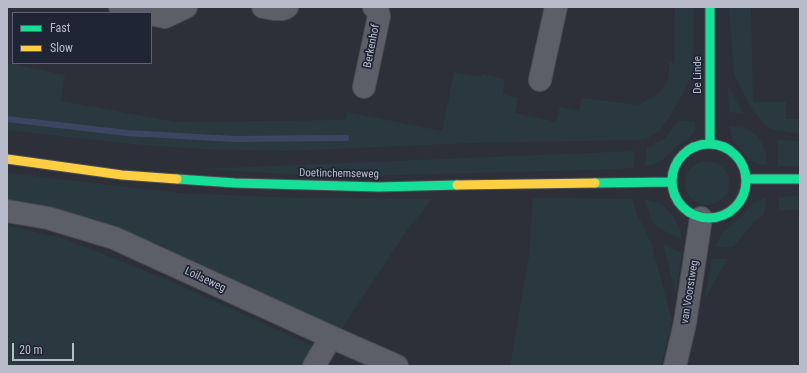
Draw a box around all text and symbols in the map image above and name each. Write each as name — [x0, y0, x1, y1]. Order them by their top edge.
legend — [12, 12, 152, 64]
text: Fast — [50, 21, 70, 35]
street label: Berkenhof — [361, 23, 383, 69]
text: Slow — [50, 41, 73, 55]
street label: De Linde — [691, 56, 705, 94]
street label: Doetinchemseweg — [299, 167, 379, 181]
street label: van Voorstweg — [678, 259, 702, 325]
street label: Loilseweg — [182, 265, 228, 295]
scale bar — [14, 335, 76, 361]
text: 20 m — [19, 343, 43, 357]

